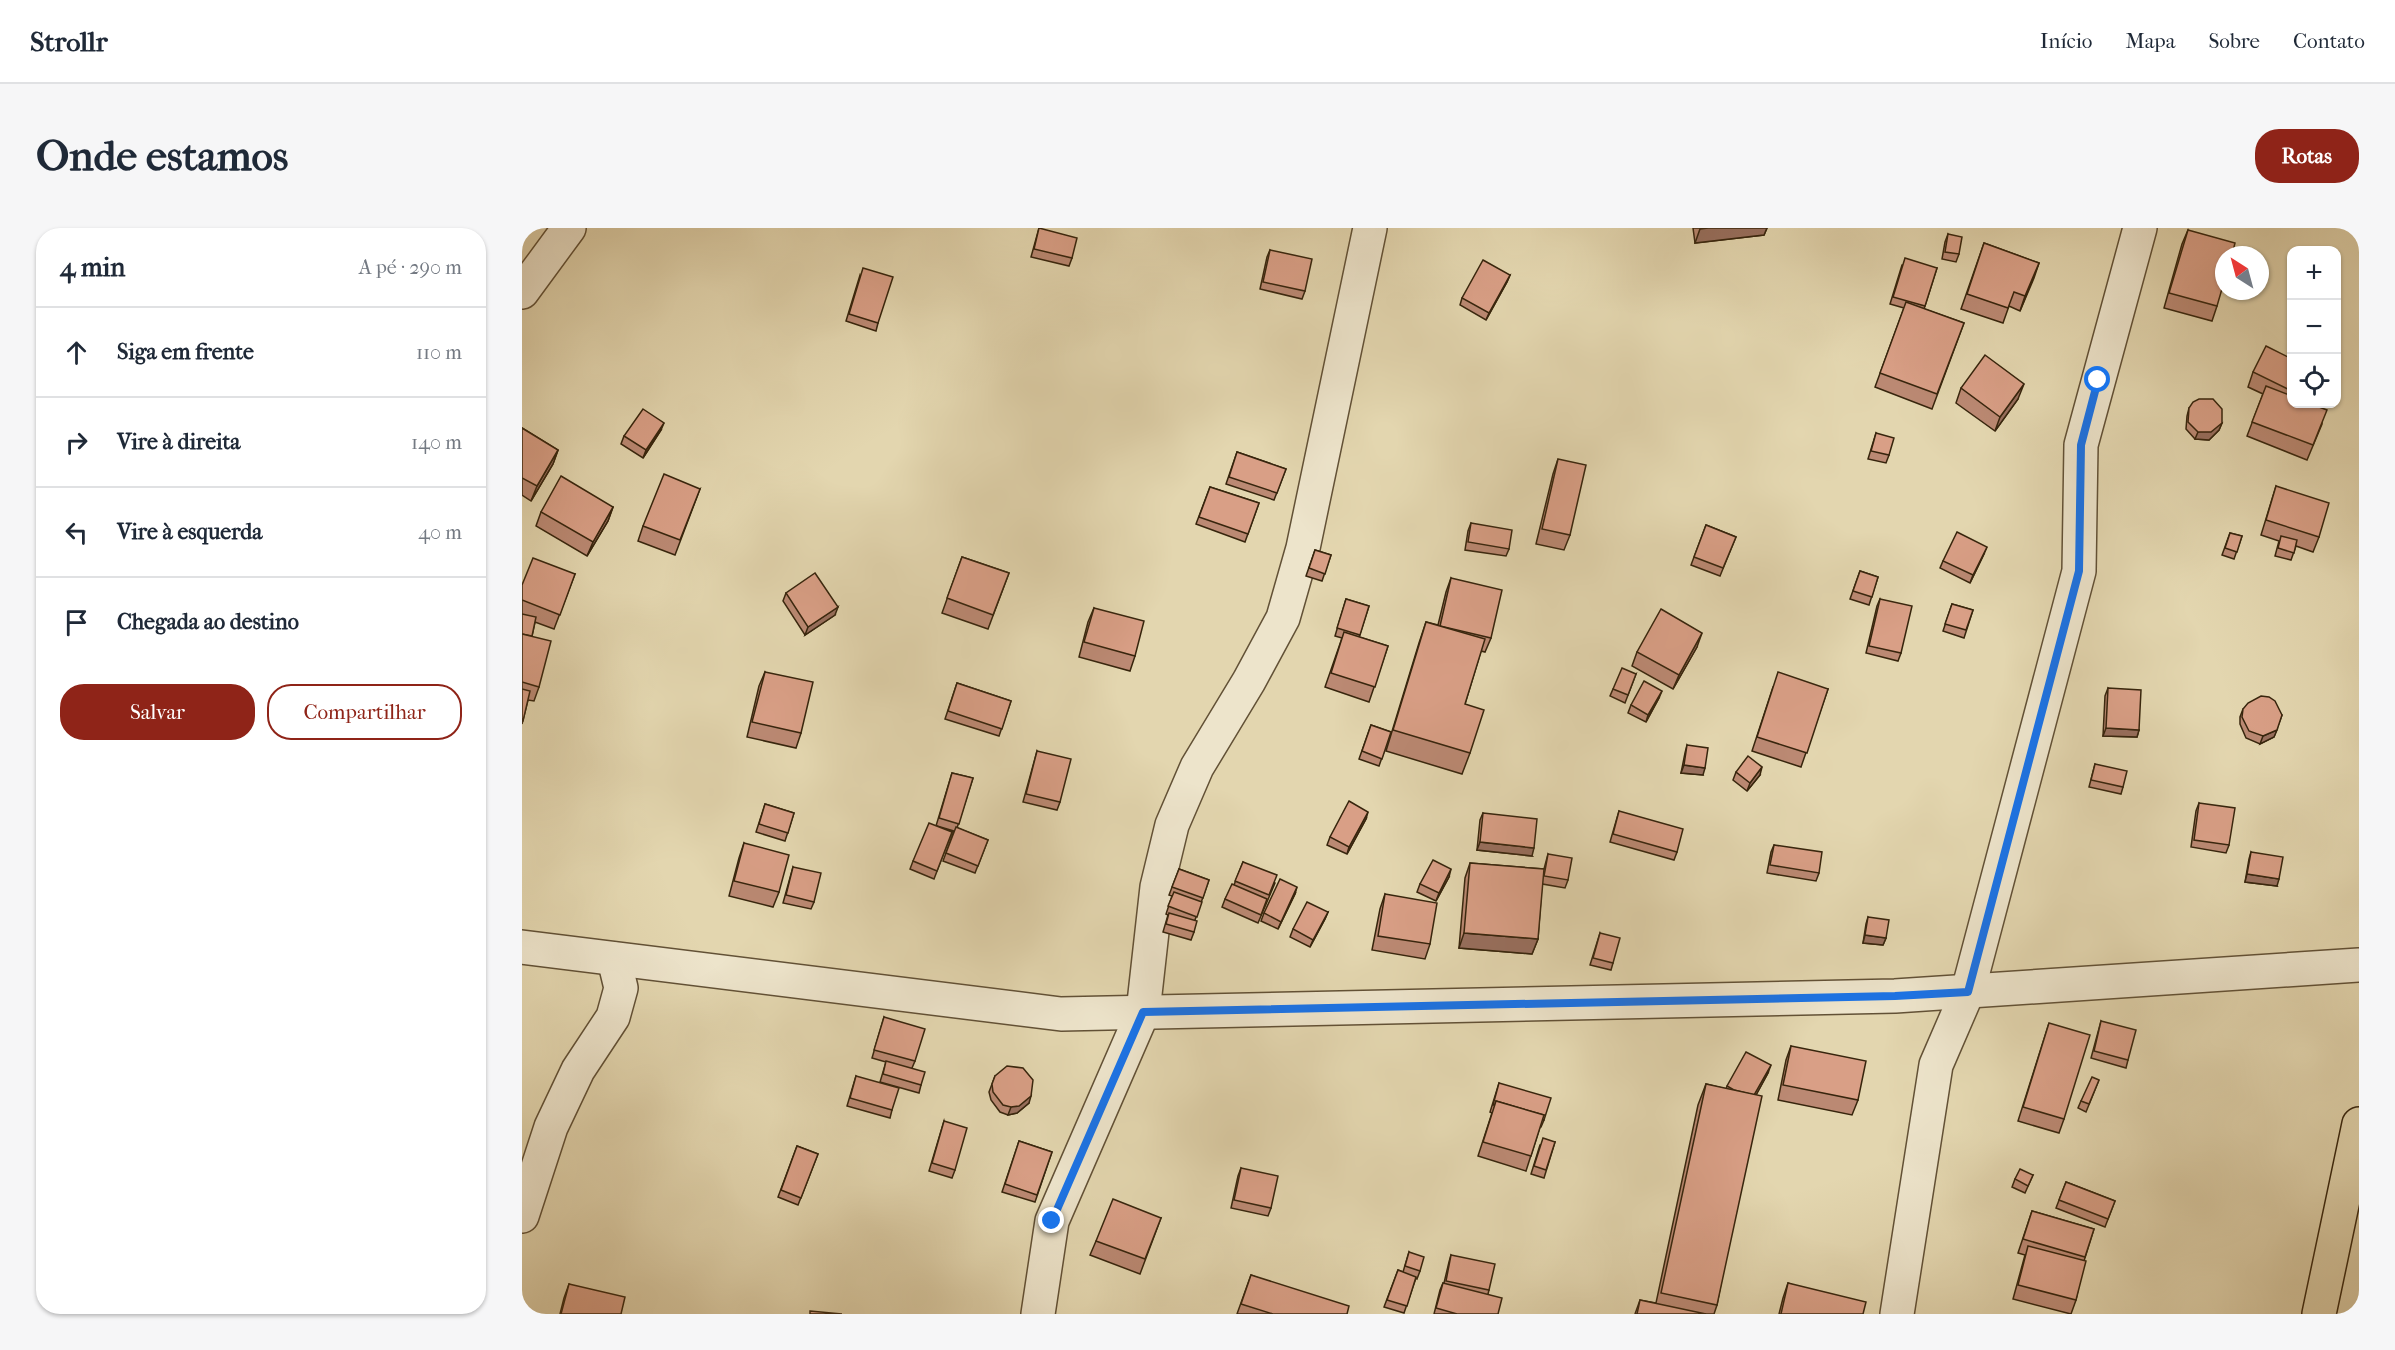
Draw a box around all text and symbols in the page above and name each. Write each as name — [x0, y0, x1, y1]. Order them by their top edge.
text: Strollr — [30, 25, 108, 58]
text: Início — [2040, 29, 2092, 53]
text: Mapa — [2125, 29, 2175, 53]
text: Sobre — [2208, 29, 2260, 53]
text: Contato — [2293, 29, 2365, 53]
button: Rotas — [2255, 129, 2359, 183]
text: Onde estamos — [36, 132, 288, 181]
north arrow — [2215, 246, 2269, 300]
map controls — [2287, 246, 2341, 408]
button: + — [2287, 246, 2341, 300]
text: 4 min — [60, 252, 125, 283]
text: A pé · 290 m — [359, 256, 462, 279]
button: − — [2287, 300, 2341, 354]
icon: ahead — [60, 336, 93, 369]
text: Siga em frente — [117, 339, 254, 365]
text: 110 m — [416, 341, 462, 364]
button: locate — [2287, 354, 2341, 408]
route start — [2084, 366, 2110, 392]
icon: right — [60, 426, 93, 459]
text: Vire à direita — [117, 429, 240, 455]
text: 140 m — [411, 431, 462, 454]
icon: left — [60, 516, 93, 549]
text: Vire à esquerda — [117, 519, 262, 545]
text: 40 m — [418, 521, 462, 544]
icon: arrive — [60, 606, 93, 639]
text: Chegada ao destino — [117, 609, 299, 635]
button: Salvar — [60, 684, 255, 740]
button: Compartilhar — [267, 684, 462, 740]
route end — [1038, 1207, 1064, 1233]

